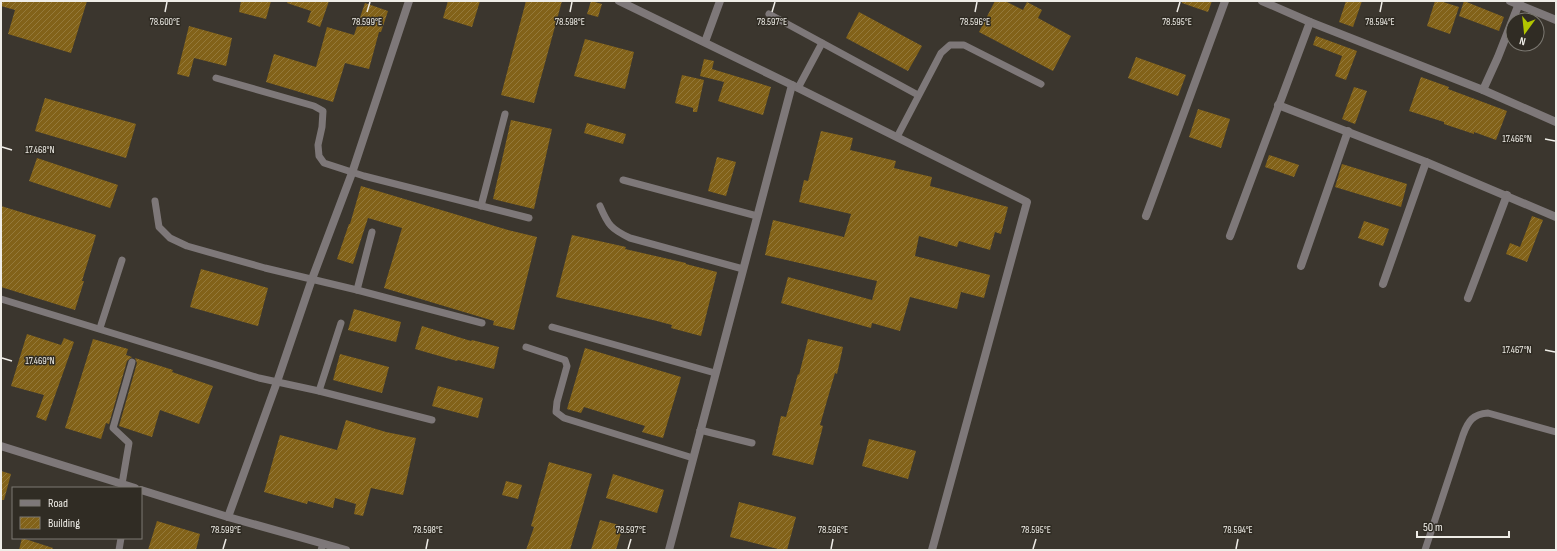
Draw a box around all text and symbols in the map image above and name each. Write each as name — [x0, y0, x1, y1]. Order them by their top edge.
north arrow — [1505, 12, 1545, 52]
text: 78.600°E — [150, 16, 180, 28]
text: 78.599°E — [352, 16, 382, 28]
text: 78.598°E — [555, 16, 585, 28]
text: 78.597°E — [757, 16, 787, 28]
text: 78.596°E — [960, 16, 990, 28]
text: 78.595°E — [1162, 16, 1192, 28]
text: 78.594°E — [1365, 16, 1395, 28]
text: N — [1518, 34, 1527, 48]
text: 17.466°N — [1502, 133, 1532, 145]
text: 17.468°N — [25, 144, 55, 156]
text: 17.467°N — [1502, 344, 1532, 356]
text: 17.469°N — [25, 355, 55, 367]
legend — [12, 487, 142, 539]
text: Road — [48, 496, 68, 511]
scale bar — [1417, 513, 1509, 539]
text: Building — [48, 516, 80, 531]
text: 50 m — [1423, 520, 1443, 535]
text: 78.599°E — [211, 524, 241, 536]
text: 78.598°E — [413, 524, 443, 536]
text: 78.597°E — [616, 524, 646, 536]
text: 78.596°E — [818, 524, 848, 536]
text: 78.595°E — [1021, 524, 1051, 536]
text: 78.594°E — [1223, 524, 1253, 536]

